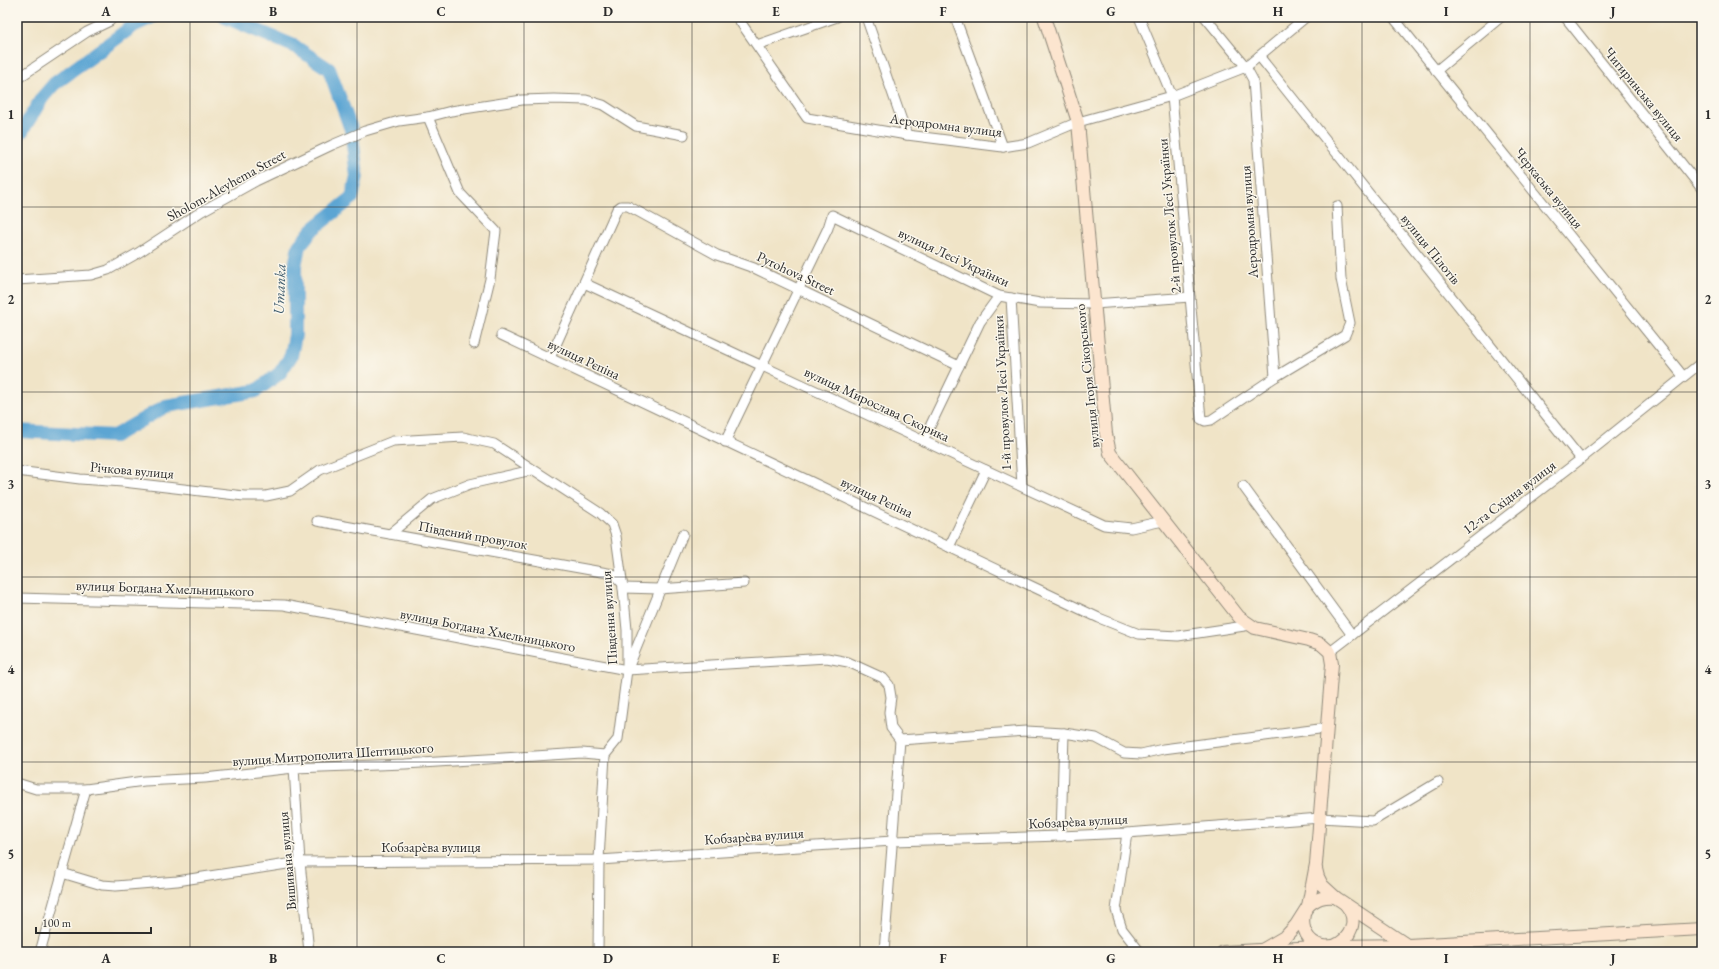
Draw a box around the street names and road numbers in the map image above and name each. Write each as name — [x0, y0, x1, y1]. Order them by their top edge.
street label: Чигиринська вулиця — [1600, 43, 1688, 145]
street label: Аеродромна вулиця — [888, 109, 1003, 141]
street label: 2-й провулок Лесі Українки — [1153, 137, 1185, 294]
street label: Черкаська вулиця — [1511, 144, 1587, 232]
street label: Sholom-Aleyhema Street — [164, 145, 289, 225]
street label: Аеродромна вулиця — [1236, 165, 1262, 280]
street label: вулиця Пілотів — [1397, 210, 1465, 288]
street label: вулиця Лесі Українки — [895, 223, 1013, 291]
street label: Pyrohova Street — [754, 247, 839, 299]
street label: вулиця Ігоря Сікорського — [1070, 303, 1104, 449]
street label: 1-й провулок Лесі Українки — [989, 314, 1015, 471]
street label: вулиця Рєпіна — [545, 334, 623, 384]
street label: вулиця Мирослава Скорика — [802, 362, 953, 446]
street label: 12-та Східна вулиця — [1459, 456, 1559, 538]
street label: Річкова вулиця — [89, 457, 175, 483]
street label: вулиця Рєпіна — [838, 472, 916, 522]
street label: Південий провулок — [417, 517, 529, 554]
street label: Південна вулиця — [597, 570, 621, 666]
street label: вулиця Богдана Хмельницького — [76, 576, 254, 600]
street label: вулиця Богдана Хмельницького — [399, 604, 577, 656]
street label: вулиця Митрополита Шептицького — [232, 738, 434, 770]
street label: Кобзарèва вулиця — [1028, 809, 1128, 833]
street label: Вишивана вулиця — [274, 811, 300, 911]
street label: Кобзарèва вулиця — [704, 824, 804, 848]
street label: Кобзарèва вулиця — [381, 838, 481, 856]

